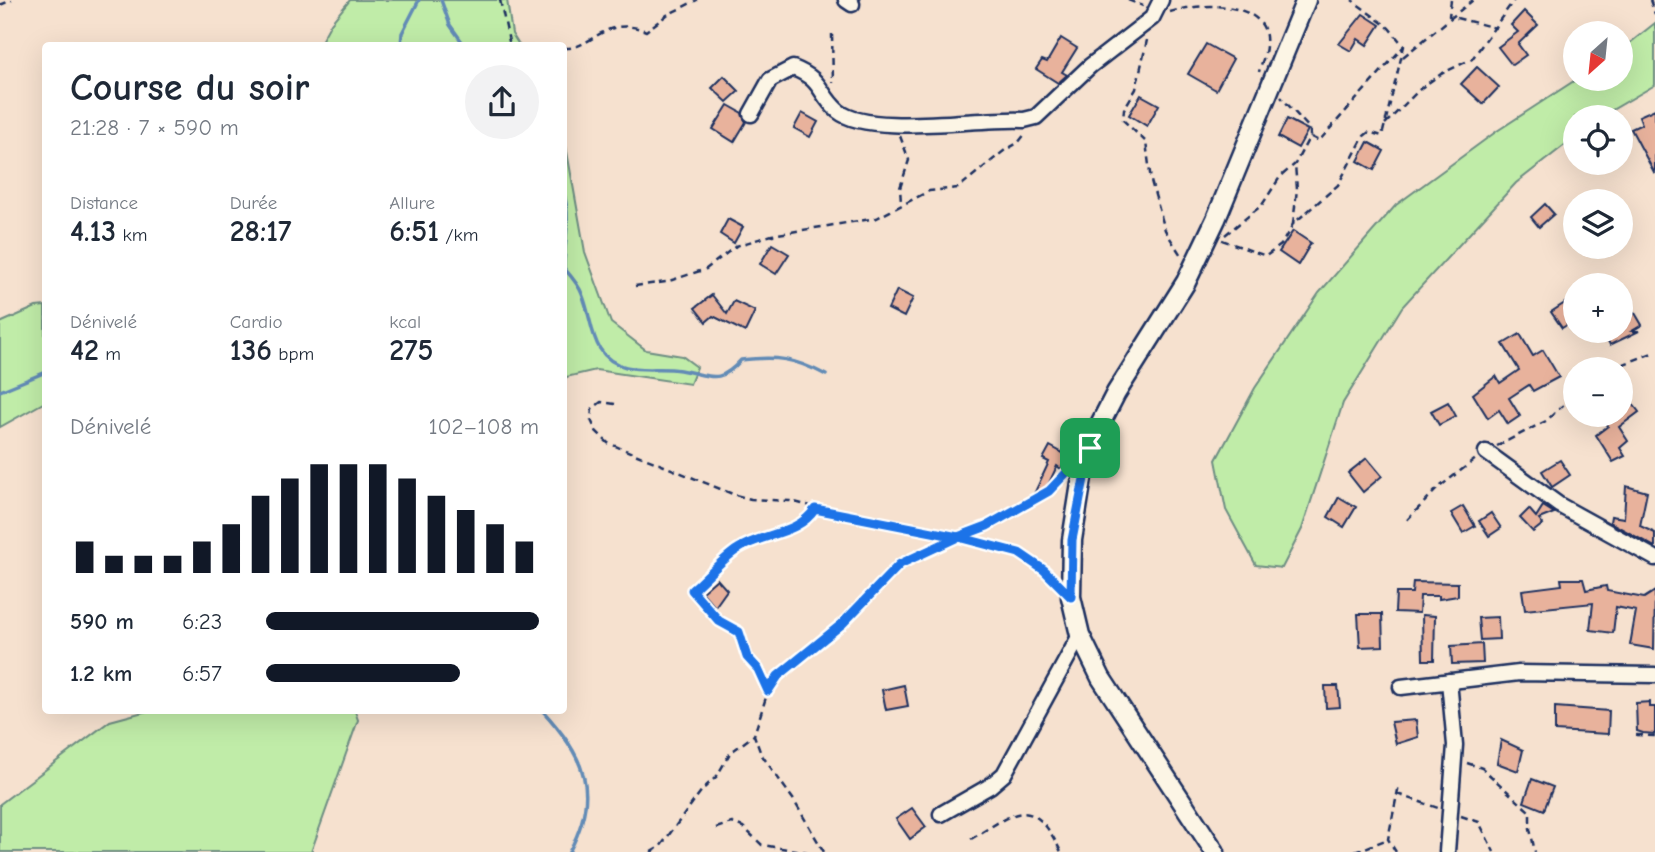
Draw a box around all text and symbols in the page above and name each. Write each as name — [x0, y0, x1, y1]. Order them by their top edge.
north arrow — [1563, 21, 1633, 91]
map controls — [1563, 21, 1633, 427]
button: share — [465, 65, 539, 139]
text: Course du soir — [70, 66, 309, 110]
button: locate — [1563, 105, 1633, 175]
text: 21:28 · 7 × 590 m — [70, 114, 239, 141]
button: layers — [1563, 189, 1633, 259]
text: Distance — [70, 192, 138, 214]
text: Durée — [230, 192, 277, 214]
text: Allure — [389, 192, 435, 214]
text: 4.13 — [70, 214, 116, 249]
text: 28:17 — [230, 214, 291, 249]
text: 6:51 — [389, 214, 439, 249]
text: km — [116, 224, 147, 246]
text: /km — [439, 224, 479, 246]
button: + — [1563, 273, 1633, 343]
text: Dénivelé — [70, 311, 137, 333]
text: Cardio — [230, 311, 283, 333]
text: kcal — [389, 311, 421, 333]
text: 42 — [70, 333, 99, 368]
text: 136 — [230, 333, 272, 368]
text: 275 — [389, 333, 433, 368]
text: m — [99, 343, 121, 365]
text: bpm — [272, 343, 314, 365]
button: − — [1563, 357, 1633, 427]
text: Dénivelé — [70, 413, 151, 440]
text: 102–108 m — [428, 413, 539, 440]
pin — [1060, 418, 1120, 478]
icon: arrive — [1071, 429, 1109, 467]
text: 590 m — [70, 608, 134, 635]
text: 6:23 — [182, 608, 222, 635]
text: 1.2 km — [70, 660, 132, 687]
text: 6:57 — [182, 660, 222, 687]

